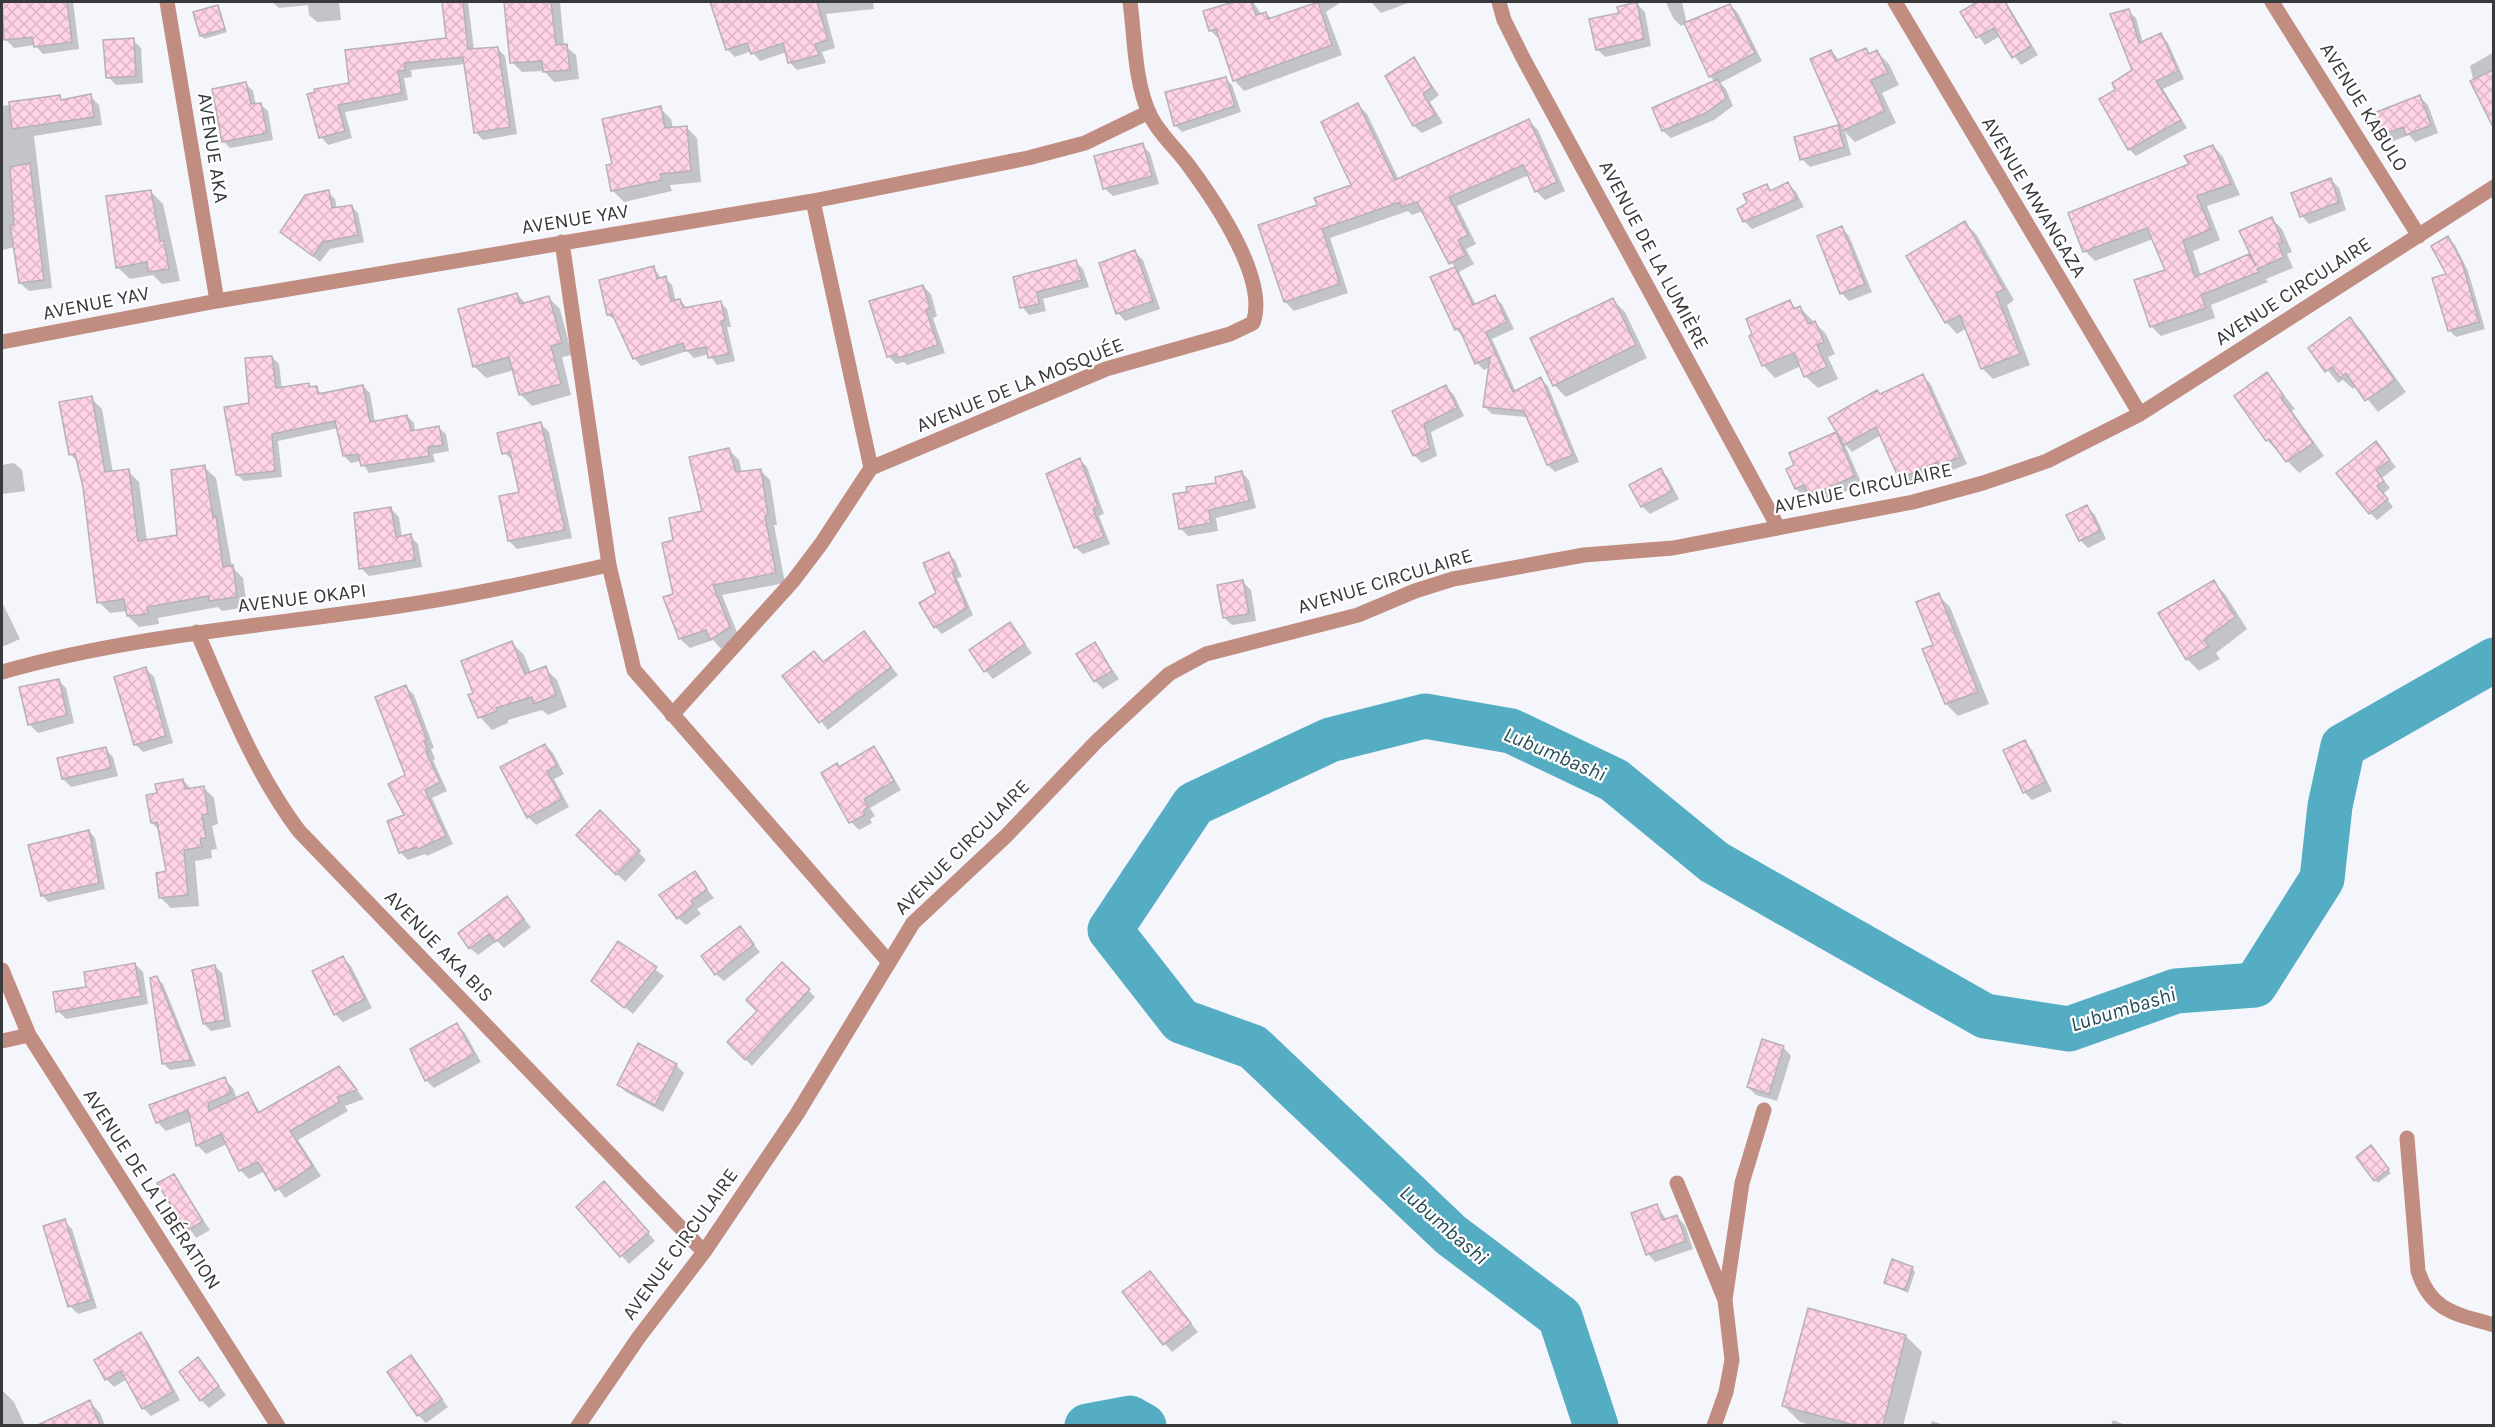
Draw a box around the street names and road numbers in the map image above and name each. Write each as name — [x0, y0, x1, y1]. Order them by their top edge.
street label: AVENUE KABULO — [2315, 38, 2413, 176]
street label: AVENUE AKA — [193, 91, 233, 205]
street label: AVENUE MWANGAZA — [1977, 113, 2091, 281]
street label: AVENUE DE LA LUMIÈRE — [1594, 156, 1714, 353]
street label: AVENUE YAV — [520, 199, 630, 239]
street label: AVENUE CIRCULAIRE — [2211, 232, 2375, 350]
street label: AVENUE YAV — [41, 281, 151, 325]
street label: AVENUE DE LA MOSQUÉE — [913, 332, 1127, 437]
street label: AVENUE CIRCULAIRE — [1772, 458, 1954, 518]
street label: AVENUE CIRCULAIRE — [1295, 543, 1475, 619]
street label: AVENUE OKAPI — [236, 579, 368, 617]
street label: AVENUE CIRCULAIRE — [890, 775, 1034, 919]
street label: AVENUE AKA BIS — [380, 885, 498, 1007]
street label: AVENUE DE LA LIBÉRATION — [78, 1084, 226, 1294]
street label: AVENUE CIRCULAIRE — [617, 1164, 743, 1324]

